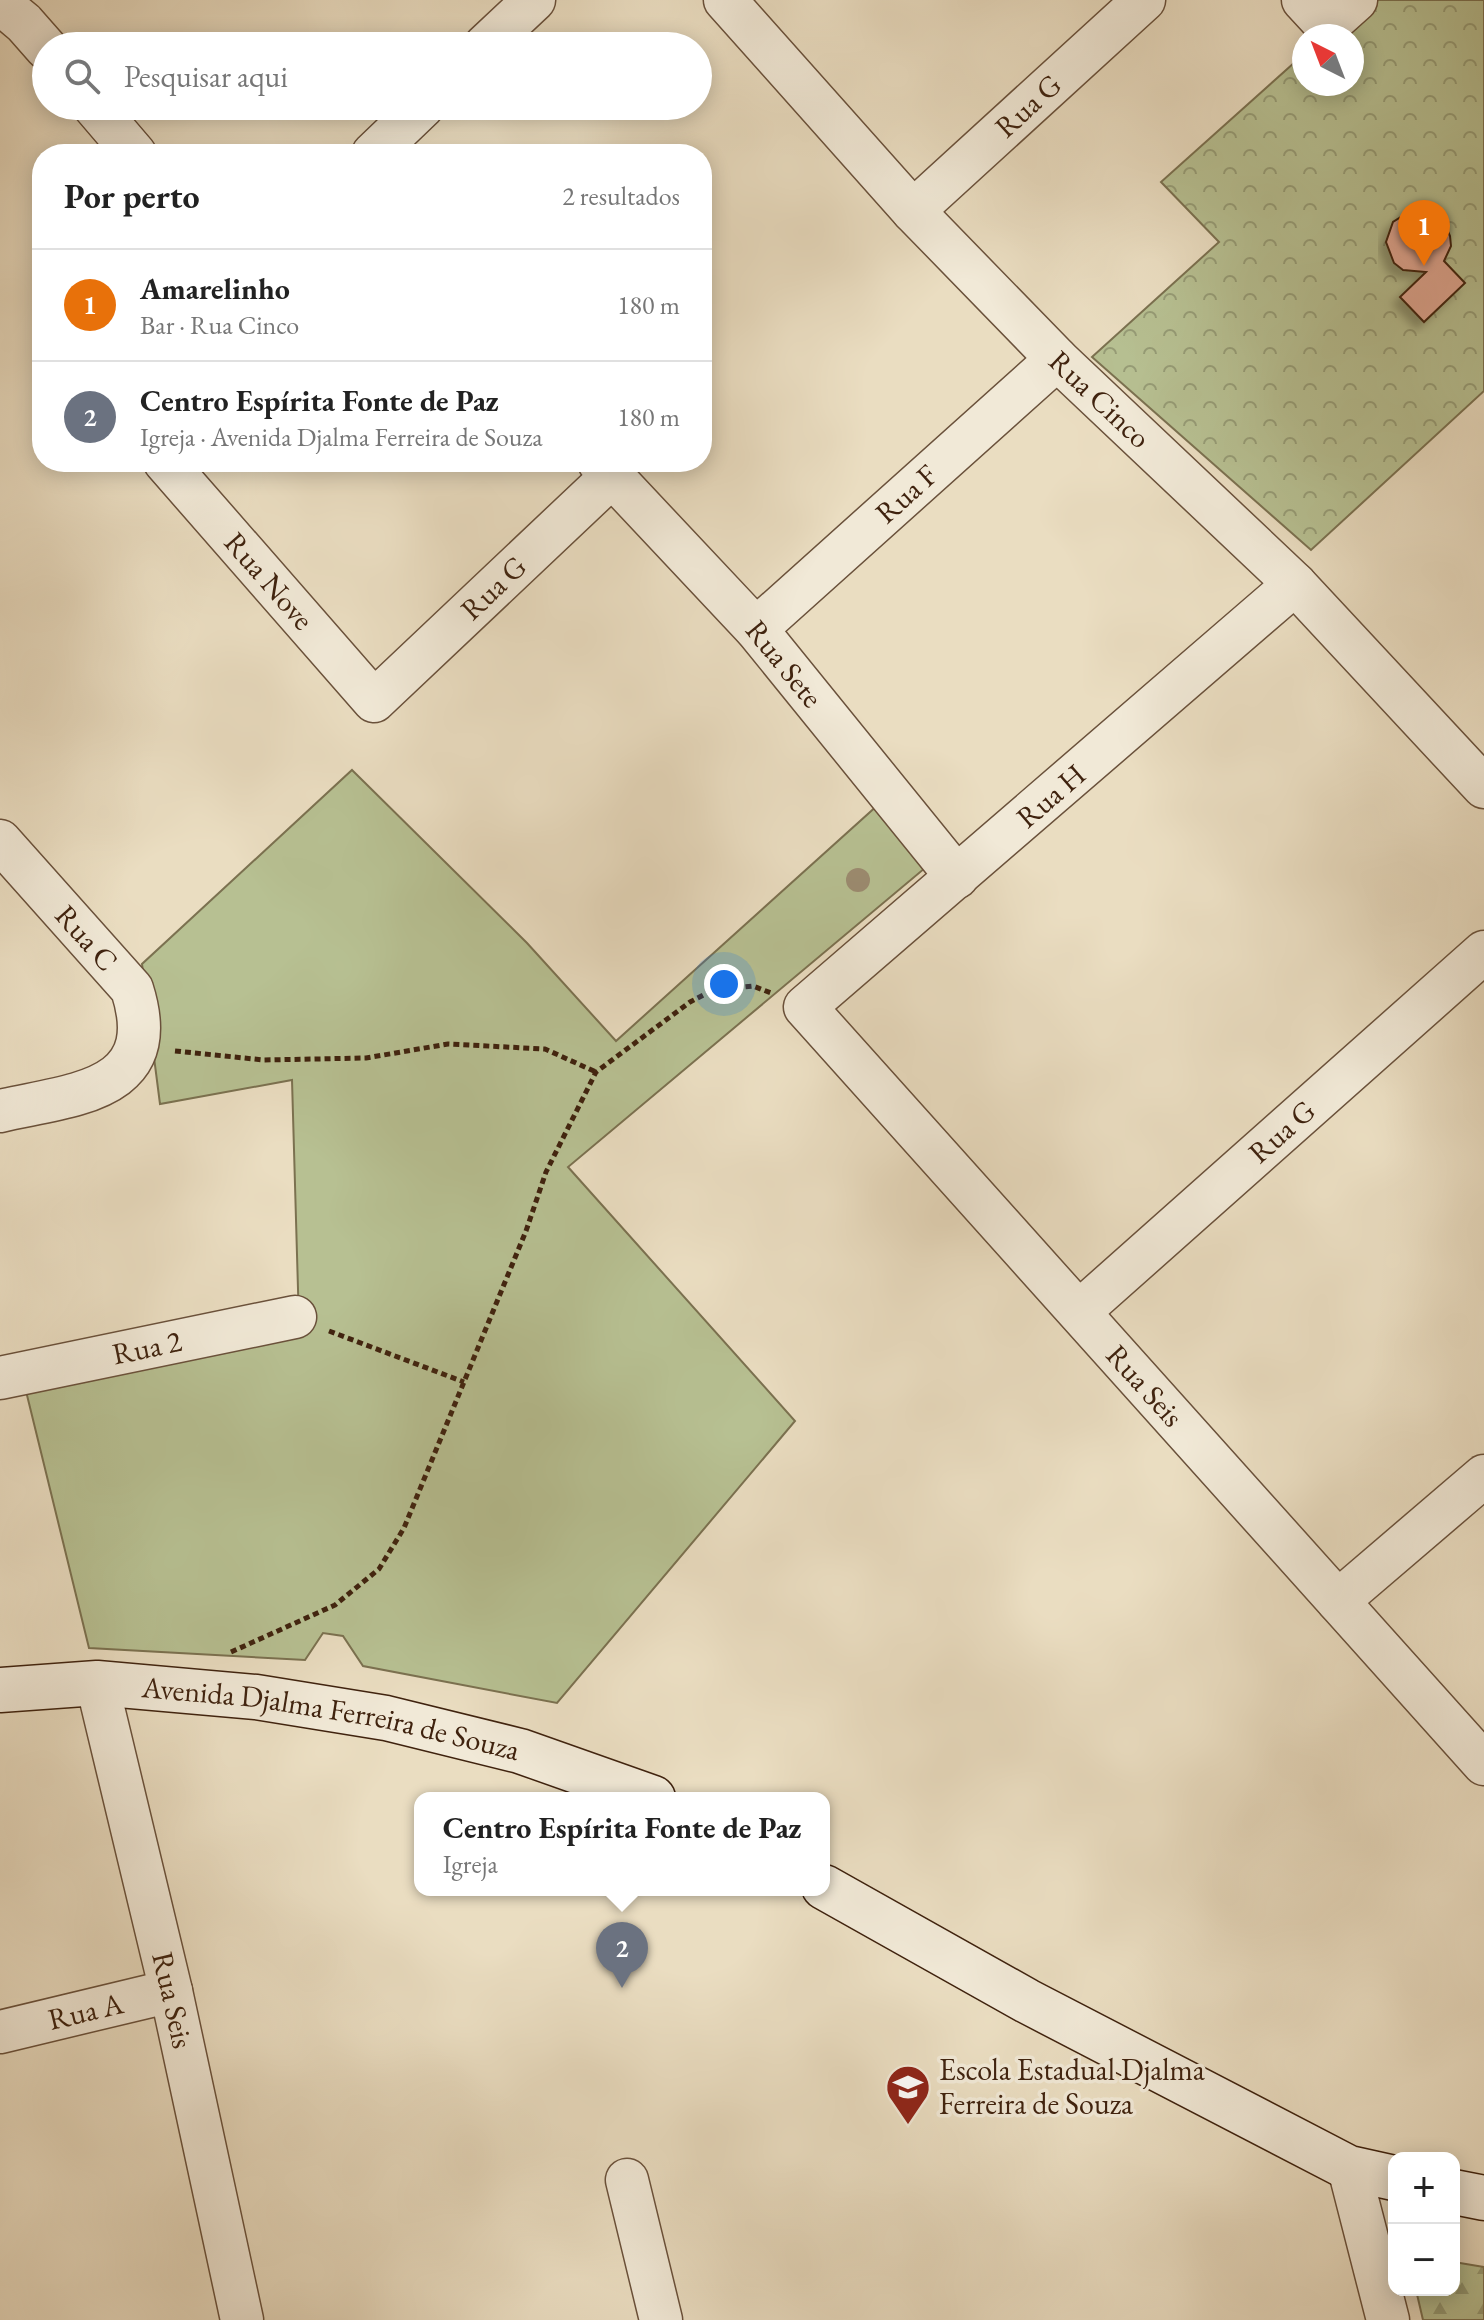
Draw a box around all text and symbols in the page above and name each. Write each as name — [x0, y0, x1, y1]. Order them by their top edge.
north arrow — [1292, 24, 1364, 96]
search box — [32, 32, 712, 120]
icon: search — [60, 54, 104, 98]
text: Pesquisar aqui — [124, 57, 288, 96]
street label: Rua G — [986, 65, 1069, 146]
text: Por perto — [64, 174, 200, 218]
text: 2 resultados — [562, 179, 680, 213]
pin: 1 — [1398, 200, 1450, 266]
text: Amarelinho — [140, 269, 290, 308]
text: 1 — [83, 288, 97, 322]
text: 180 m — [617, 288, 680, 322]
text: Bar · Rua Cinco — [140, 308, 299, 342]
street label: Rua Cinco — [1041, 342, 1159, 457]
text: Centro Espírita Fonte de Paz — [140, 381, 499, 420]
text: 2 — [83, 400, 97, 434]
text: 180 m — [617, 400, 680, 434]
text: Igreja · Avenida Djalma Ferreira de Souza — [140, 420, 543, 454]
street label: Rua F — [867, 456, 945, 532]
street label: Rua Nove — [216, 524, 323, 638]
street label: Rua G — [452, 547, 535, 628]
street label: Rua Sete — [737, 612, 832, 715]
street label: Rua H — [1008, 755, 1093, 836]
street label: Rua C — [47, 896, 127, 979]
your location — [704, 964, 744, 1004]
street label: Rua G — [1240, 1091, 1323, 1171]
street label: Rua 2 — [109, 1321, 185, 1373]
street label: Rua Seis — [1098, 1336, 1192, 1435]
street label: Avenida Djalma Ferreira de Souza — [139, 1667, 524, 1769]
popup — [414, 1792, 830, 1896]
text: Centro Espírita Fonte de Paz — [443, 1808, 801, 1847]
text: Igreja — [443, 1847, 498, 1881]
pin: 2 — [596, 1922, 648, 1988]
street label: Rua Seis — [143, 1948, 203, 2052]
street label: Rua A — [44, 1983, 127, 2039]
place label: Escola Estadual Djalma Ferreira de Souza — [939, 2050, 1205, 2123]
school or university icon: Escola Estadual Djalma Ferreira de Souza — [884, 2063, 932, 2126]
map controls — [1388, 2152, 1460, 2296]
button: + — [1388, 2152, 1460, 2224]
button: − — [1388, 2224, 1460, 2296]

